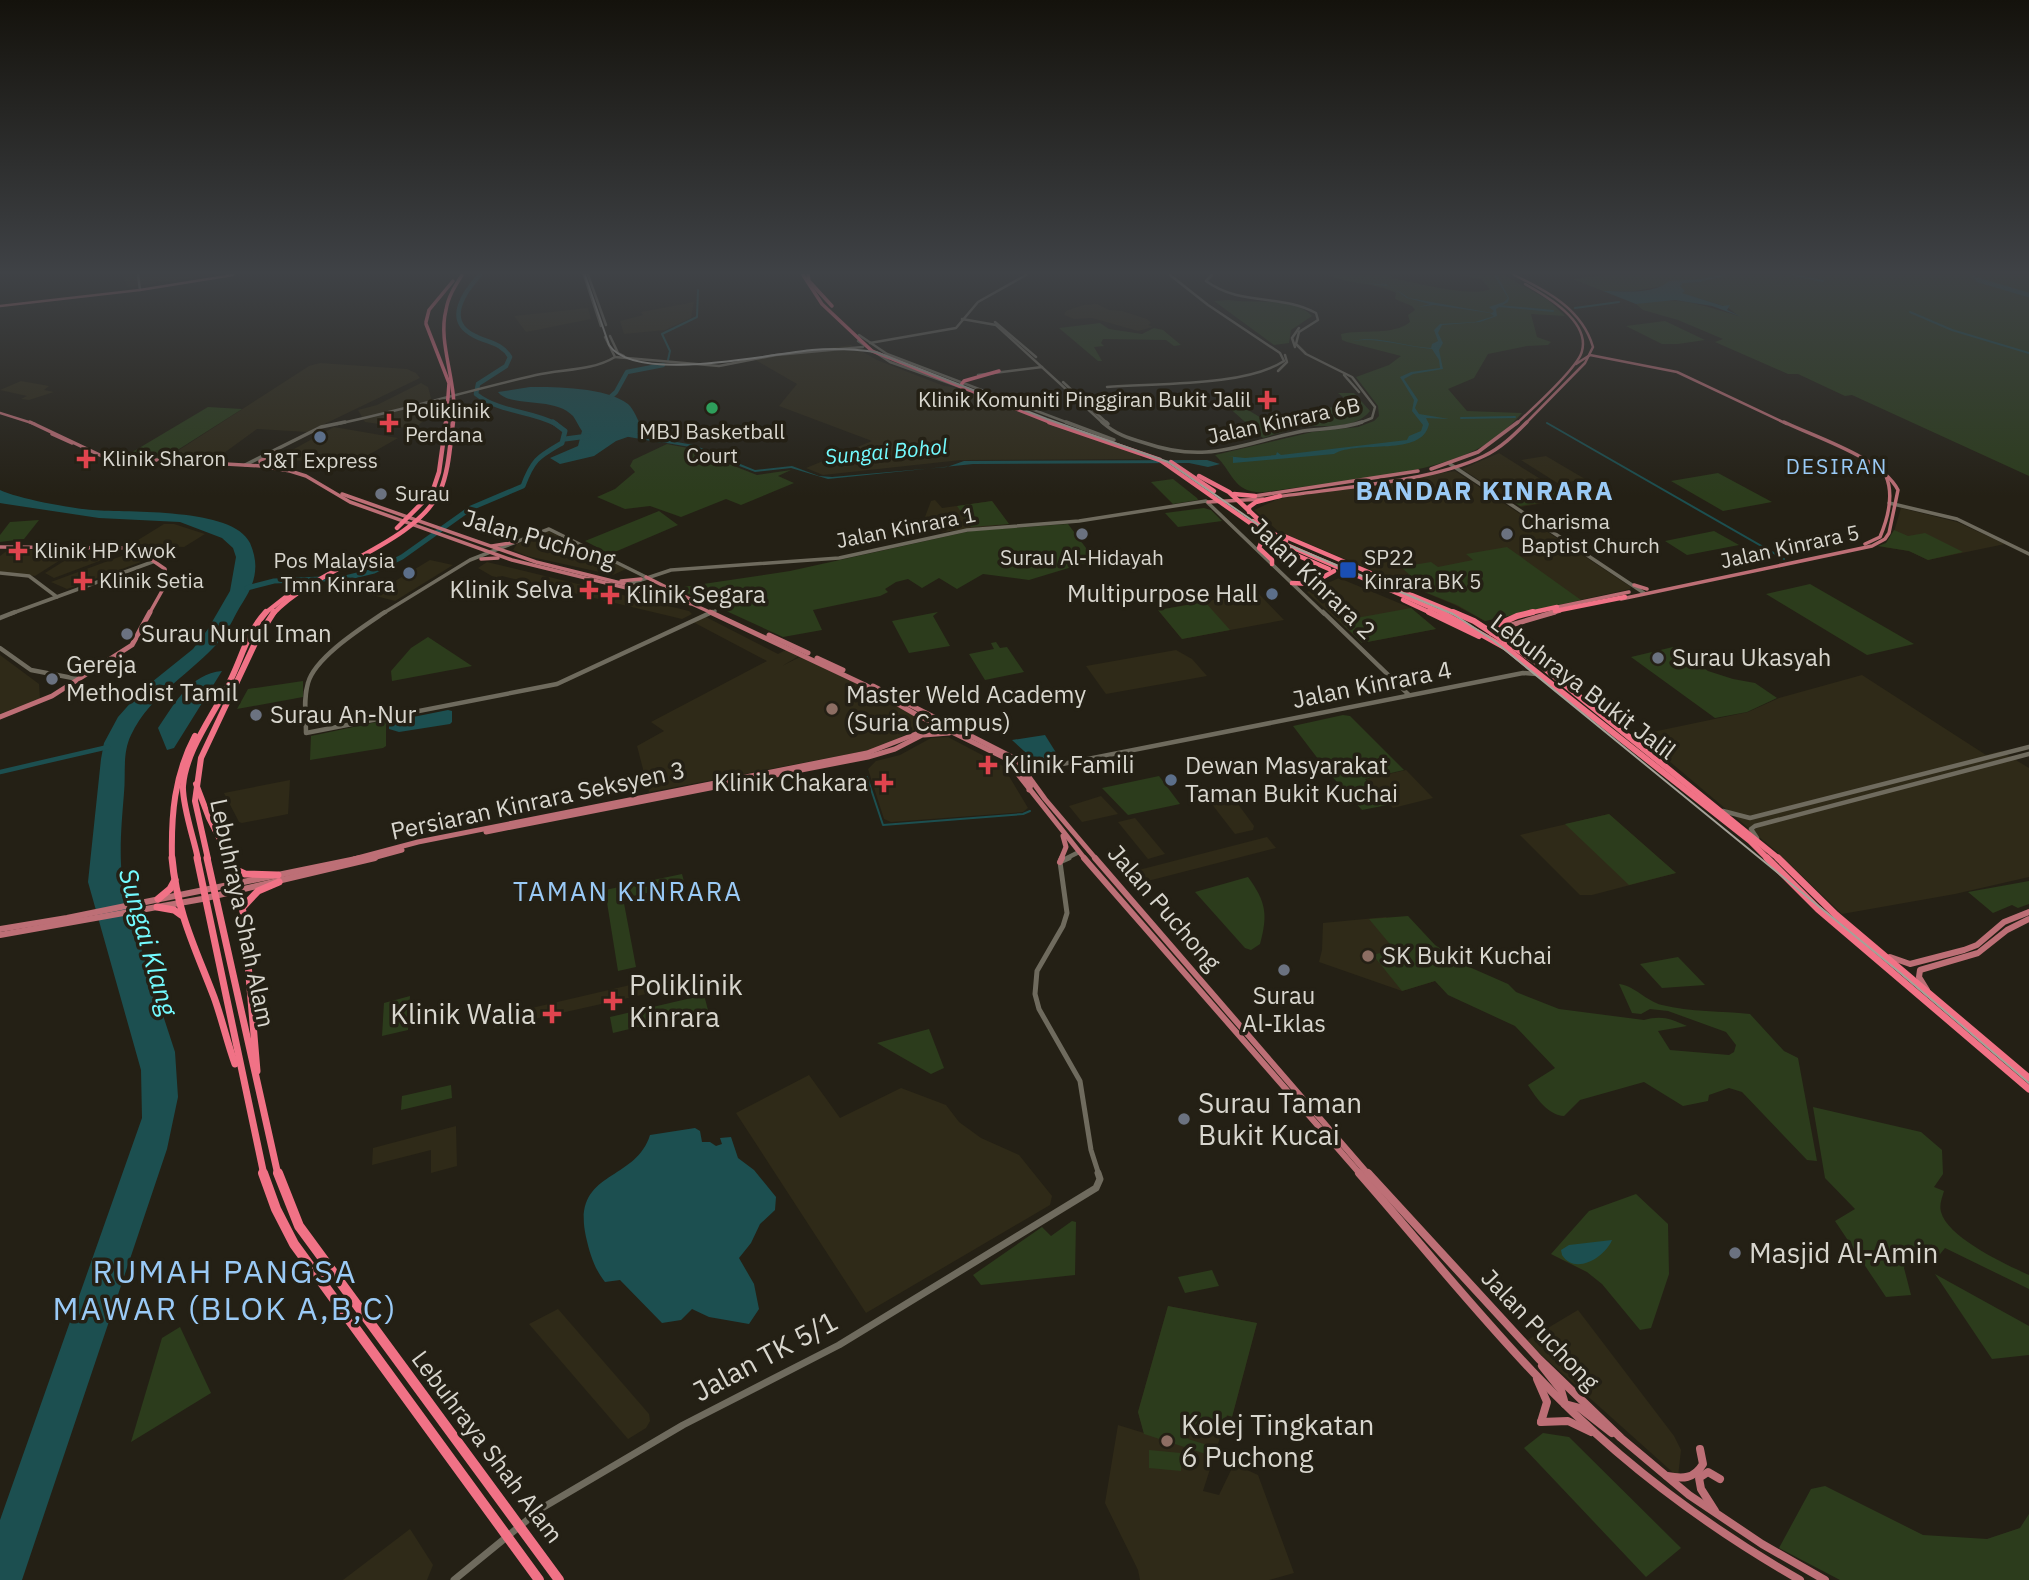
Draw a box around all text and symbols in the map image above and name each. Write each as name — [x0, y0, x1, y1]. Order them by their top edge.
place label: Klinik Komuniti Pinggiran Bukit Jalil — [918, 385, 1251, 413]
street label: Jalan Kinrara 6B — [1205, 390, 1363, 450]
marker: Klinik Komuniti Pinggiran Bukit Jalil — [1257, 390, 1277, 410]
place label: Poliklinik Perdana — [405, 396, 490, 448]
marker: MBJ Basketball Court — [704, 400, 720, 416]
marker: Poliklinik Perdana — [379, 413, 399, 433]
place label: MBJ Basketball Court — [639, 417, 785, 469]
marker: J&T Express — [312, 429, 328, 445]
water label: Sungai Bohol — [824, 432, 949, 470]
place label: Klinik Sharon — [102, 444, 226, 472]
place label: J&T Express — [262, 446, 378, 474]
marker: Klinik Sharon — [76, 449, 96, 469]
district label: DESIRAN — [1786, 452, 1888, 480]
district label: BANDAR KINRARA — [1355, 473, 1615, 507]
place label: Surau — [395, 479, 450, 507]
marker: Surau — [373, 486, 389, 502]
street label: Jalan Kinrara 1 — [834, 500, 978, 554]
street label: Jalan Puchong — [459, 501, 620, 575]
place label: Charisma Baptist Church — [1521, 507, 1660, 559]
street label: Jalan Kinrara 2 — [1244, 511, 1383, 646]
street label: Jalan Kinrara 5 — [1718, 518, 1862, 574]
marker: Surau Al-Hidayah — [1074, 526, 1090, 542]
marker: Charisma Baptist Church — [1499, 526, 1515, 542]
place label: Klinik HP Kwok — [34, 536, 176, 564]
marker: Klinik HP Kwok — [8, 541, 28, 561]
place label: Surau Al-Hidayah — [1000, 543, 1164, 571]
place label: SP22 Kinrara BK 5 — [1364, 543, 1482, 595]
place label: Pos Malaysia Tmn Kinrara — [274, 546, 395, 598]
marker: SP22 Kinrara BK 5 — [1338, 560, 1358, 580]
marker: Pos Malaysia Tmn Kinrara — [401, 565, 417, 581]
place label: Klinik Setia — [99, 566, 204, 594]
marker: Klinik Setia — [73, 571, 93, 591]
place label: Klinik Selva — [449, 573, 573, 605]
place label: Multipurpose Hall — [1067, 577, 1258, 609]
place label: Klinik Segara — [626, 578, 766, 610]
marker: Klinik Selva — [579, 580, 599, 600]
marker: Klinik Segara — [600, 585, 620, 605]
marker: Multipurpose Hall — [1264, 586, 1280, 602]
street label: Lebuhraya Bukit Jalil — [1485, 606, 1683, 766]
place label: Surau Nurul Iman — [141, 617, 332, 649]
marker: Surau Nurul Iman — [119, 626, 135, 642]
place label: Surau Ukasyah — [1672, 641, 1831, 673]
place label: Gereja Methodist Tamil — [66, 648, 238, 708]
marker: Surau Ukasyah — [1650, 650, 1666, 666]
street label: Jalan Kinrara 4 — [1289, 653, 1454, 715]
marker: Gereja Methodist Tamil — [44, 671, 60, 687]
place label: Master Weld Academy (Suria Campus) — [846, 678, 1086, 738]
place label: Surau An-Nur — [270, 698, 417, 730]
marker: Master Weld Academy (Suria Campus) — [824, 701, 840, 717]
marker: Surau An-Nur — [248, 707, 264, 723]
place label: Klinik Famili — [1004, 748, 1134, 780]
place label: Dewan Masyarakat Taman Bukit Kuchai — [1185, 749, 1398, 809]
street label: Persiaran Kinrara Seksyen 3 — [388, 753, 688, 847]
marker: Klinik Famili — [978, 755, 998, 775]
place label: Klinik Chakara — [714, 766, 868, 798]
marker: Dewan Masyarakat Taman Bukit Kuchai — [1163, 772, 1179, 788]
marker: Klinik Chakara — [874, 773, 894, 793]
street label: Lebuhraya Shah Alam — [203, 795, 283, 1030]
street label: Jalan Puchong — [1101, 837, 1229, 977]
water label: Sungai Klang — [112, 864, 187, 1021]
district label: TAMAN KINRARA — [513, 874, 743, 908]
place label: SK Bukit Kuchai — [1382, 939, 1552, 971]
marker: SK Bukit Kuchai — [1360, 948, 1376, 964]
marker: Surau Al-Iklas — [1276, 962, 1292, 978]
place label: Poliklinik Kinrara — [629, 966, 743, 1035]
place label: Surau Al-Iklas — [1242, 979, 1326, 1039]
marker: Poliklinik Kinrara — [603, 991, 623, 1011]
place label: Klinik Walia — [390, 995, 536, 1032]
marker: Klinik Walia — [542, 1004, 562, 1024]
place label: Surau Taman Bukit Kucai — [1198, 1084, 1362, 1153]
marker: Surau Taman Bukit Kucai — [1176, 1111, 1192, 1127]
place label: Masjid Al-Amin — [1749, 1234, 1938, 1271]
marker: Masjid Al-Amin — [1727, 1245, 1743, 1261]
district label: RUMAH PANGSA MAWAR (BLOK A,B,C) — [53, 1250, 397, 1329]
street label: Jalan Puchong — [1475, 1262, 1607, 1397]
street label: Jalan TK 5/1 — [686, 1302, 844, 1409]
street label: Lebuhraya Shah Alam — [405, 1344, 571, 1549]
place label: Kolej Tingkatan 6 Puchong — [1181, 1406, 1374, 1475]
marker: Kolej Tingkatan 6 Puchong — [1159, 1433, 1175, 1449]

